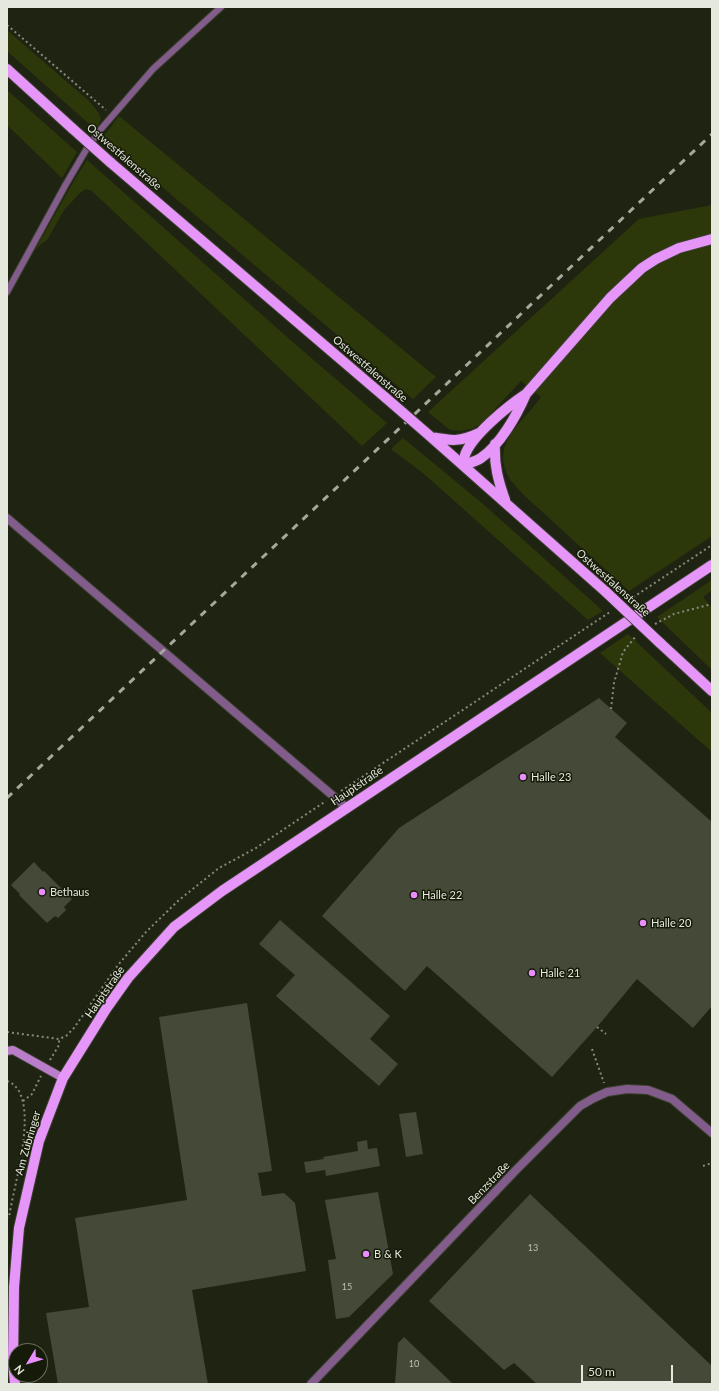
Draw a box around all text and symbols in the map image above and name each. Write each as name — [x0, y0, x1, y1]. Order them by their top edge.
street label: Ostwestfalenstraße — [84, 121, 164, 193]
street label: Ostwestfalenstraße — [330, 333, 410, 405]
street label: Ostwestfalenstraße — [574, 547, 652, 619]
street label: Hauptstraße — [328, 764, 386, 808]
place label: Halle 23 — [531, 770, 571, 784]
marker: Halle 23 — [518, 772, 528, 782]
place label: Bethaus — [50, 885, 89, 899]
marker: Bethaus — [37, 887, 47, 897]
place label: Halle 22 — [422, 888, 462, 902]
marker: Halle 22 — [409, 890, 419, 900]
place label: Halle 20 — [651, 916, 691, 930]
marker: Halle 20 — [638, 918, 648, 928]
street label: Hauptstraße — [82, 964, 128, 1020]
place label: Halle 21 — [540, 966, 580, 980]
marker: Halle 21 — [527, 968, 537, 978]
street label: Am Zubringer — [13, 1109, 43, 1177]
street label: Benzstraße — [465, 1159, 513, 1207]
house number: 13 — [528, 1243, 538, 1253]
place label: B & K — [374, 1247, 402, 1261]
marker: B & K — [361, 1249, 371, 1259]
house number: 15 — [342, 1282, 352, 1292]
north arrow — [8, 1343, 48, 1383]
scale bar — [583, 1357, 675, 1383]
house number: 10 — [409, 1359, 419, 1369]
text: N — [11, 1363, 27, 1377]
text: 50 m — [588, 1364, 615, 1379]

